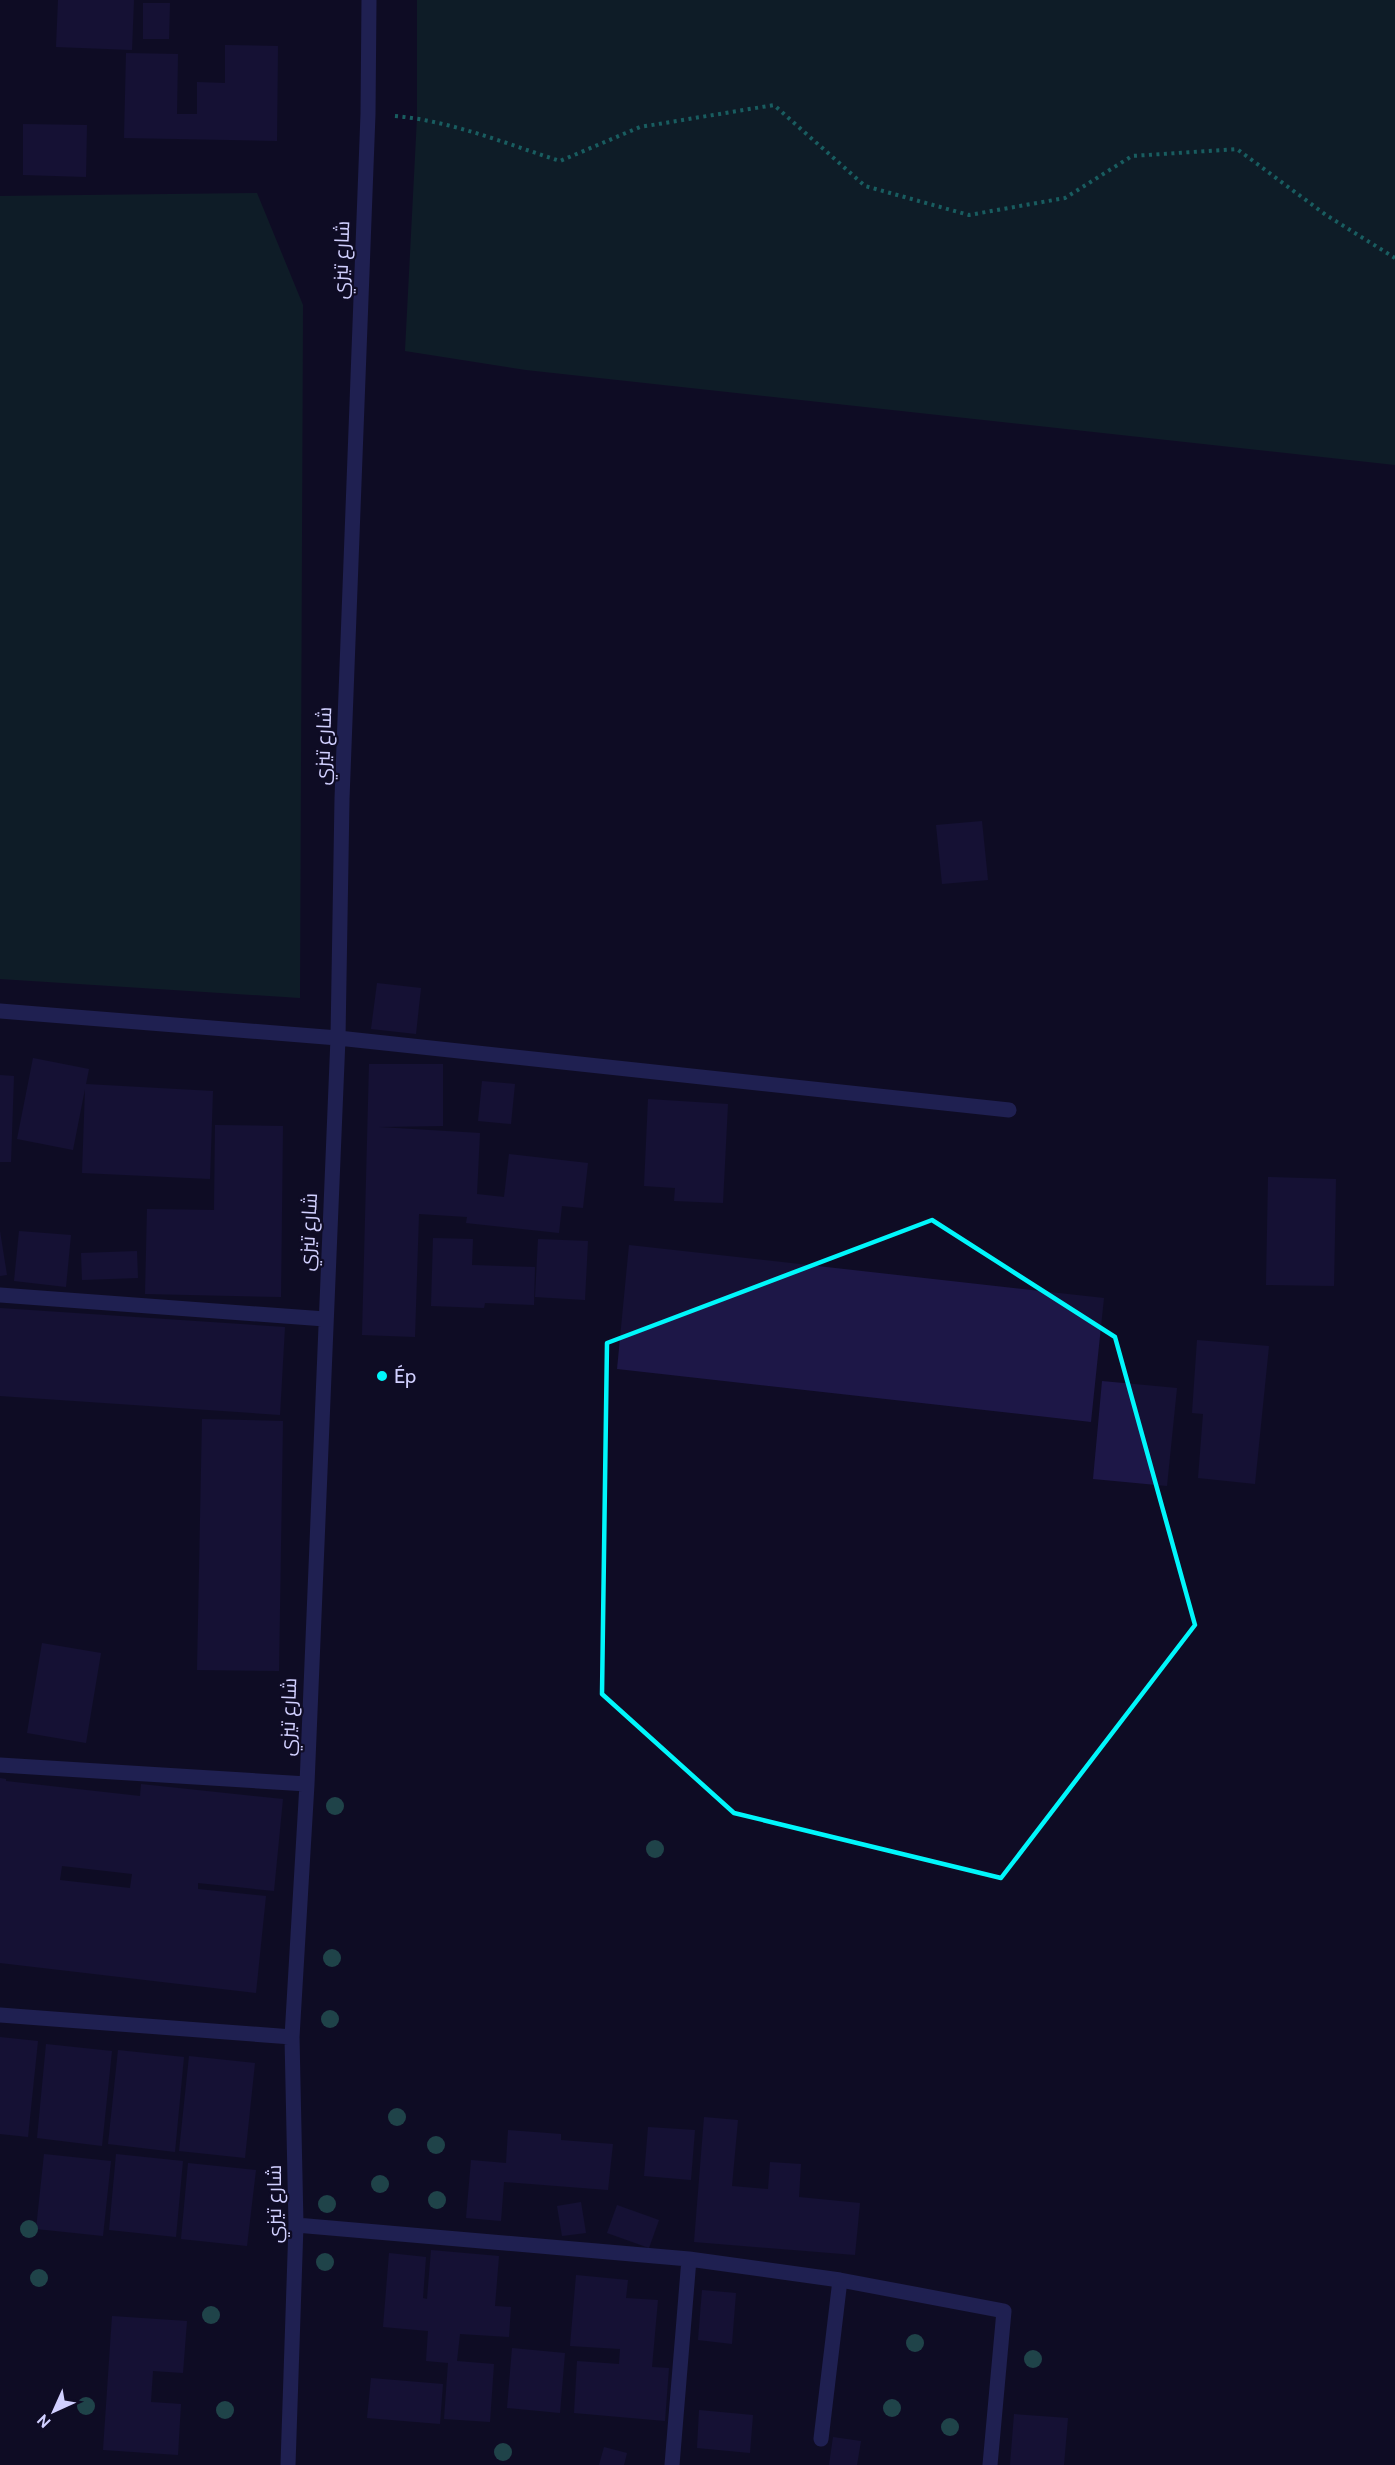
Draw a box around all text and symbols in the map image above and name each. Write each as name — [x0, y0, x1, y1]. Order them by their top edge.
street label: شارع تيزي — [328, 220, 358, 300]
street label: شارع تيزي — [310, 706, 340, 786]
street label: شارع تيزي — [294, 1192, 326, 1272]
place label: Ép — [394, 1364, 416, 1388]
marker: Ép — [375, 1369, 389, 1383]
street label: شارع تيزي — [275, 1677, 305, 1757]
street label: شارع تيزي — [262, 2165, 290, 2243]
north arrow — [24, 2381, 84, 2441]
text: N — [33, 2411, 54, 2432]

